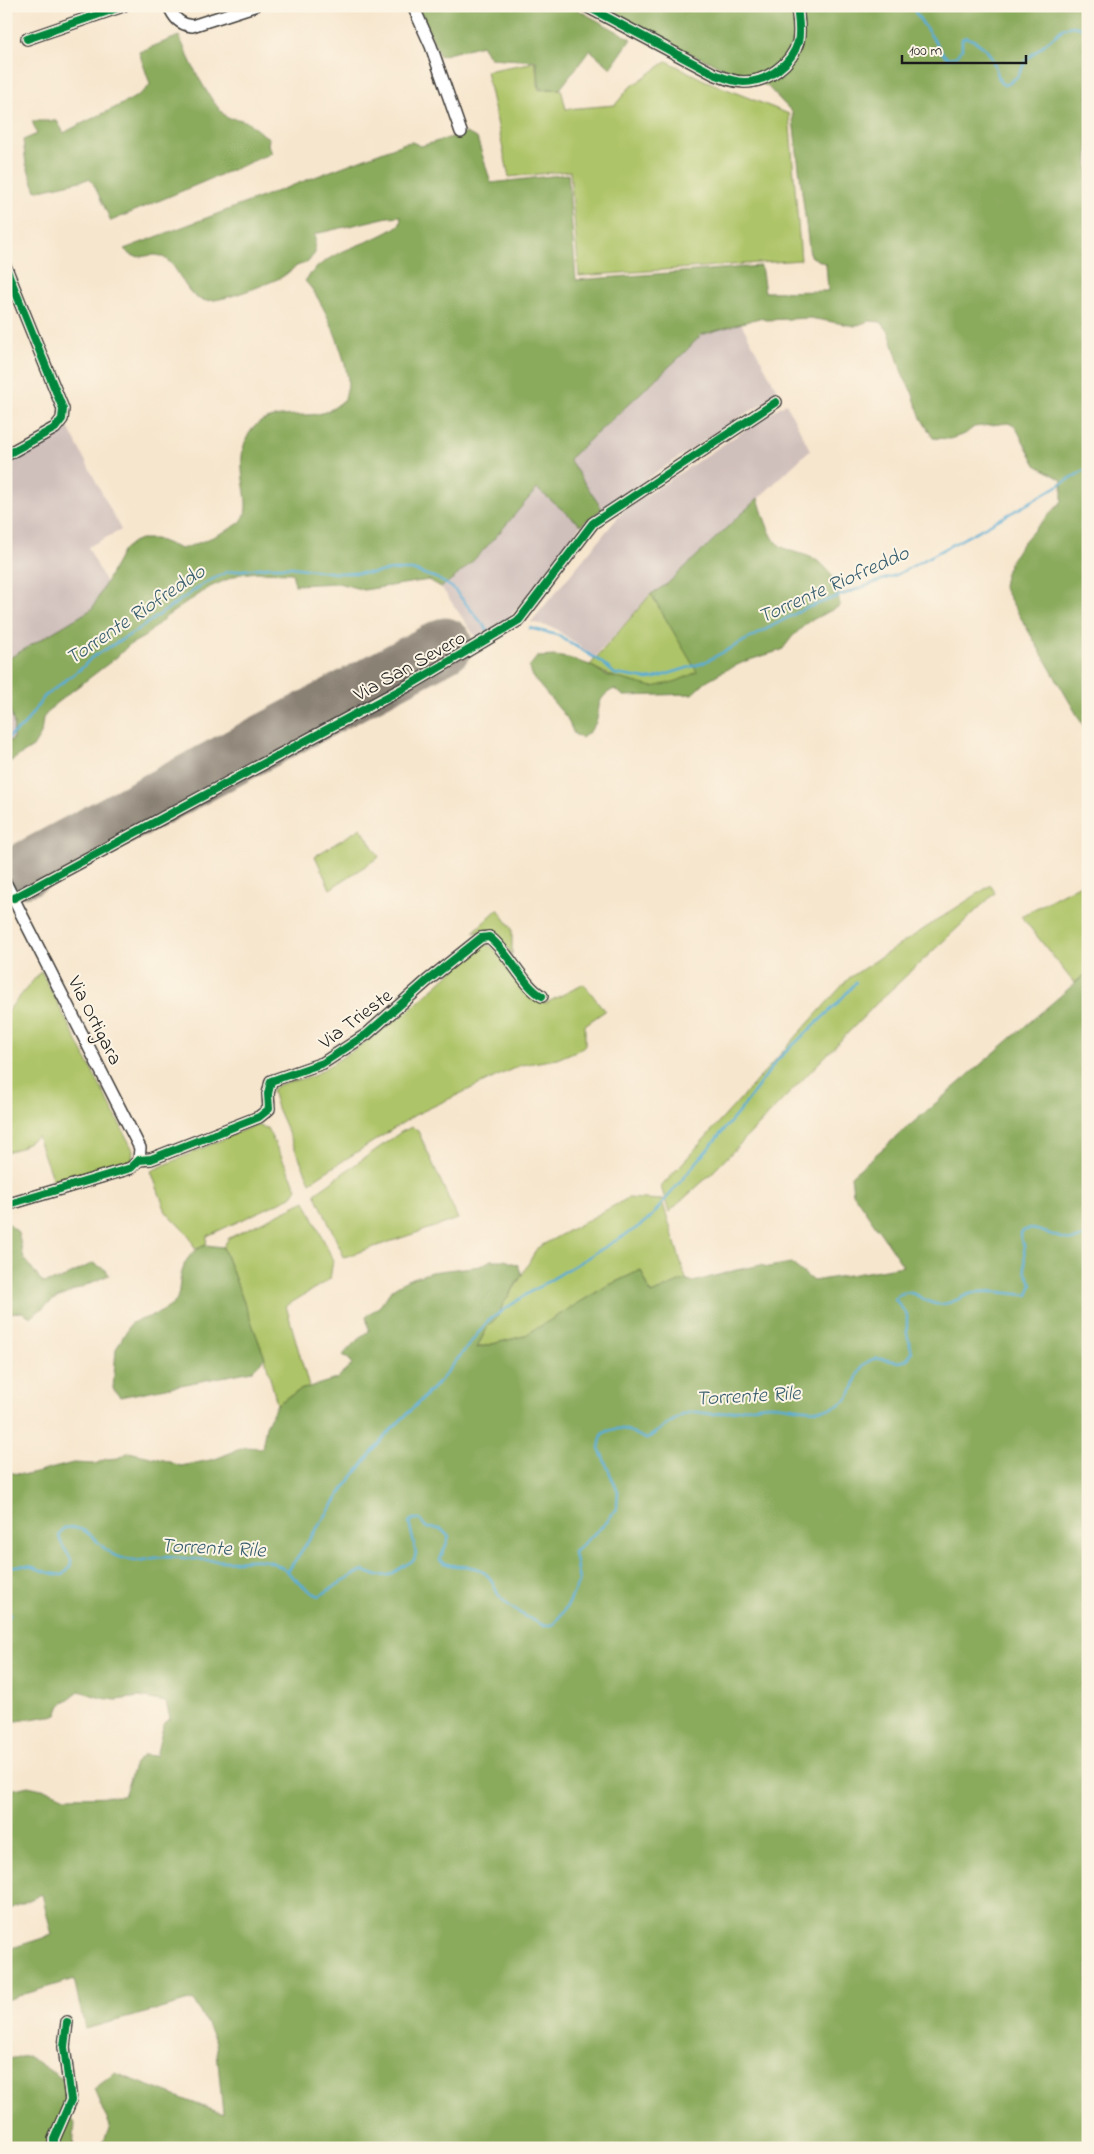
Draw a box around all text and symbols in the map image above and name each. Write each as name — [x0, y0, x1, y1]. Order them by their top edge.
scale bar — [902, 32, 1025, 64]
text: 100 m — [909, 40, 942, 62]
water label: Torrente Riofreddo — [753, 539, 915, 633]
water label: Torrente Riofreddo — [60, 557, 213, 674]
street label: Via San Severo — [348, 624, 471, 710]
street label: Via Ortigara — [58, 971, 129, 1071]
street label: Via Trieste — [313, 983, 400, 1058]
water label: Torrente Rile — [695, 1379, 803, 1415]
water label: Torrente Rile — [160, 1531, 268, 1567]

